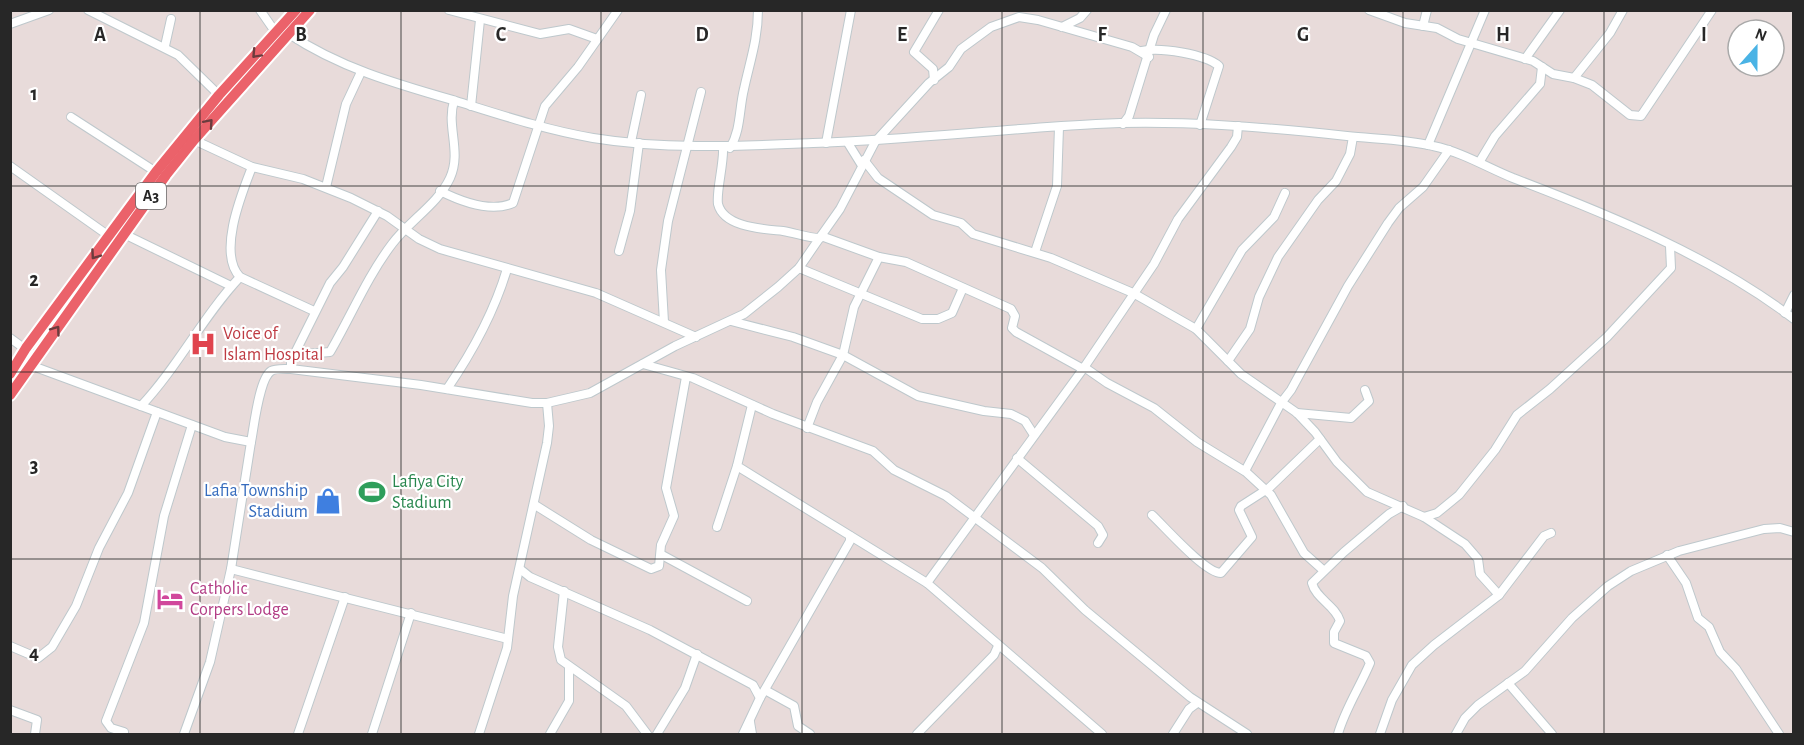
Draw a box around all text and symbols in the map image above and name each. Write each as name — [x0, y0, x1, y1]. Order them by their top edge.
north arrow — [1726, 18, 1786, 78]
text: A — [94, 25, 106, 45]
text: B — [295, 25, 307, 45]
text: C — [496, 25, 507, 45]
text: D — [695, 25, 709, 45]
text: E — [897, 25, 907, 45]
text: F — [1097, 25, 1107, 45]
text: G — [1297, 25, 1309, 45]
text: H — [1496, 25, 1510, 45]
text: I — [1701, 25, 1707, 45]
text: N — [1753, 25, 1769, 44]
one-way arrow — [252, 47, 263, 57]
text: 1 — [30, 84, 38, 104]
one-way arrow — [202, 119, 213, 129]
road number: A3 — [136, 183, 166, 209]
one-way arrow — [91, 248, 102, 259]
text: 2 — [29, 270, 39, 290]
one-way arrow — [49, 325, 60, 336]
place label: Voice of Islam Hospital — [223, 325, 324, 364]
hospital icon: Voice of Islam Hospital — [188, 329, 218, 359]
text: 3 — [30, 456, 38, 476]
place label: Lafiya City Stadium — [392, 473, 464, 512]
sports icon: Lafiya City Stadium — [357, 477, 387, 507]
place label: Lafia Township Stadium — [204, 482, 308, 521]
shop icon: Lafia Township Stadium — [313, 486, 343, 516]
place label: Catholic Corpers Lodge — [190, 580, 289, 619]
hotel icon: Catholic Corpers Lodge — [155, 584, 185, 614]
text: 4 — [29, 643, 39, 663]

